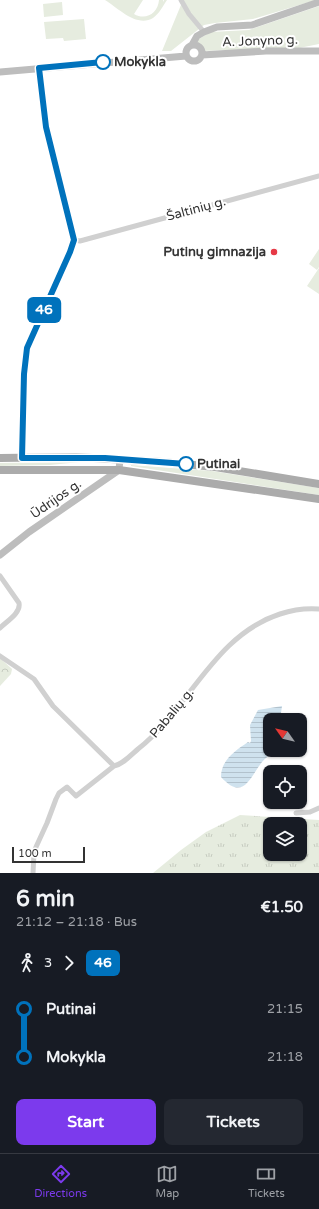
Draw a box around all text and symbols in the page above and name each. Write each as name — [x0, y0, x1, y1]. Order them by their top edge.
street label: A. Jonyno g. — [222, 32, 298, 50]
marker: Mokykla — [95, 54, 111, 70]
place label: Mokykla — [114, 54, 166, 70]
street label: Šaltinių g. — [165, 193, 227, 225]
place label: Putinų gimnazija — [163, 244, 266, 260]
marker: Putinų gimnazija — [269, 247, 279, 257]
line badge: 46 — [26, 297, 62, 323]
text: 46 — [35, 301, 53, 318]
marker: Putinai — [178, 456, 194, 472]
place label: Putinai — [197, 456, 240, 472]
street label: Ūdrijos g. — [27, 476, 85, 522]
street label: Pabalių g. — [146, 685, 198, 741]
north arrow — [263, 713, 307, 757]
map controls — [263, 713, 307, 861]
button: locate — [263, 765, 307, 809]
button: layers — [263, 817, 307, 861]
scale bar — [12, 845, 85, 864]
text: 100 m — [18, 847, 52, 860]
text: 6 min — [16, 886, 75, 912]
text: €1.50 — [261, 898, 303, 916]
text: 21:12 – 21:18 · Bus — [16, 914, 137, 930]
icon: walk — [16, 952, 38, 974]
icon: forward — [58, 952, 80, 974]
text: 46 — [94, 954, 112, 971]
text: 3 — [44, 955, 52, 971]
text: Putinai — [46, 1000, 96, 1018]
text: 21:15 — [267, 1001, 303, 1017]
text: Mokykla — [46, 1048, 106, 1066]
text: 21:18 — [267, 1049, 303, 1065]
button: Start — [16, 1099, 156, 1145]
button: Tickets — [164, 1099, 303, 1145]
tab: Directions — [34, 1163, 87, 1200]
tab: Map — [156, 1163, 179, 1200]
tab: Tickets — [248, 1163, 285, 1200]

